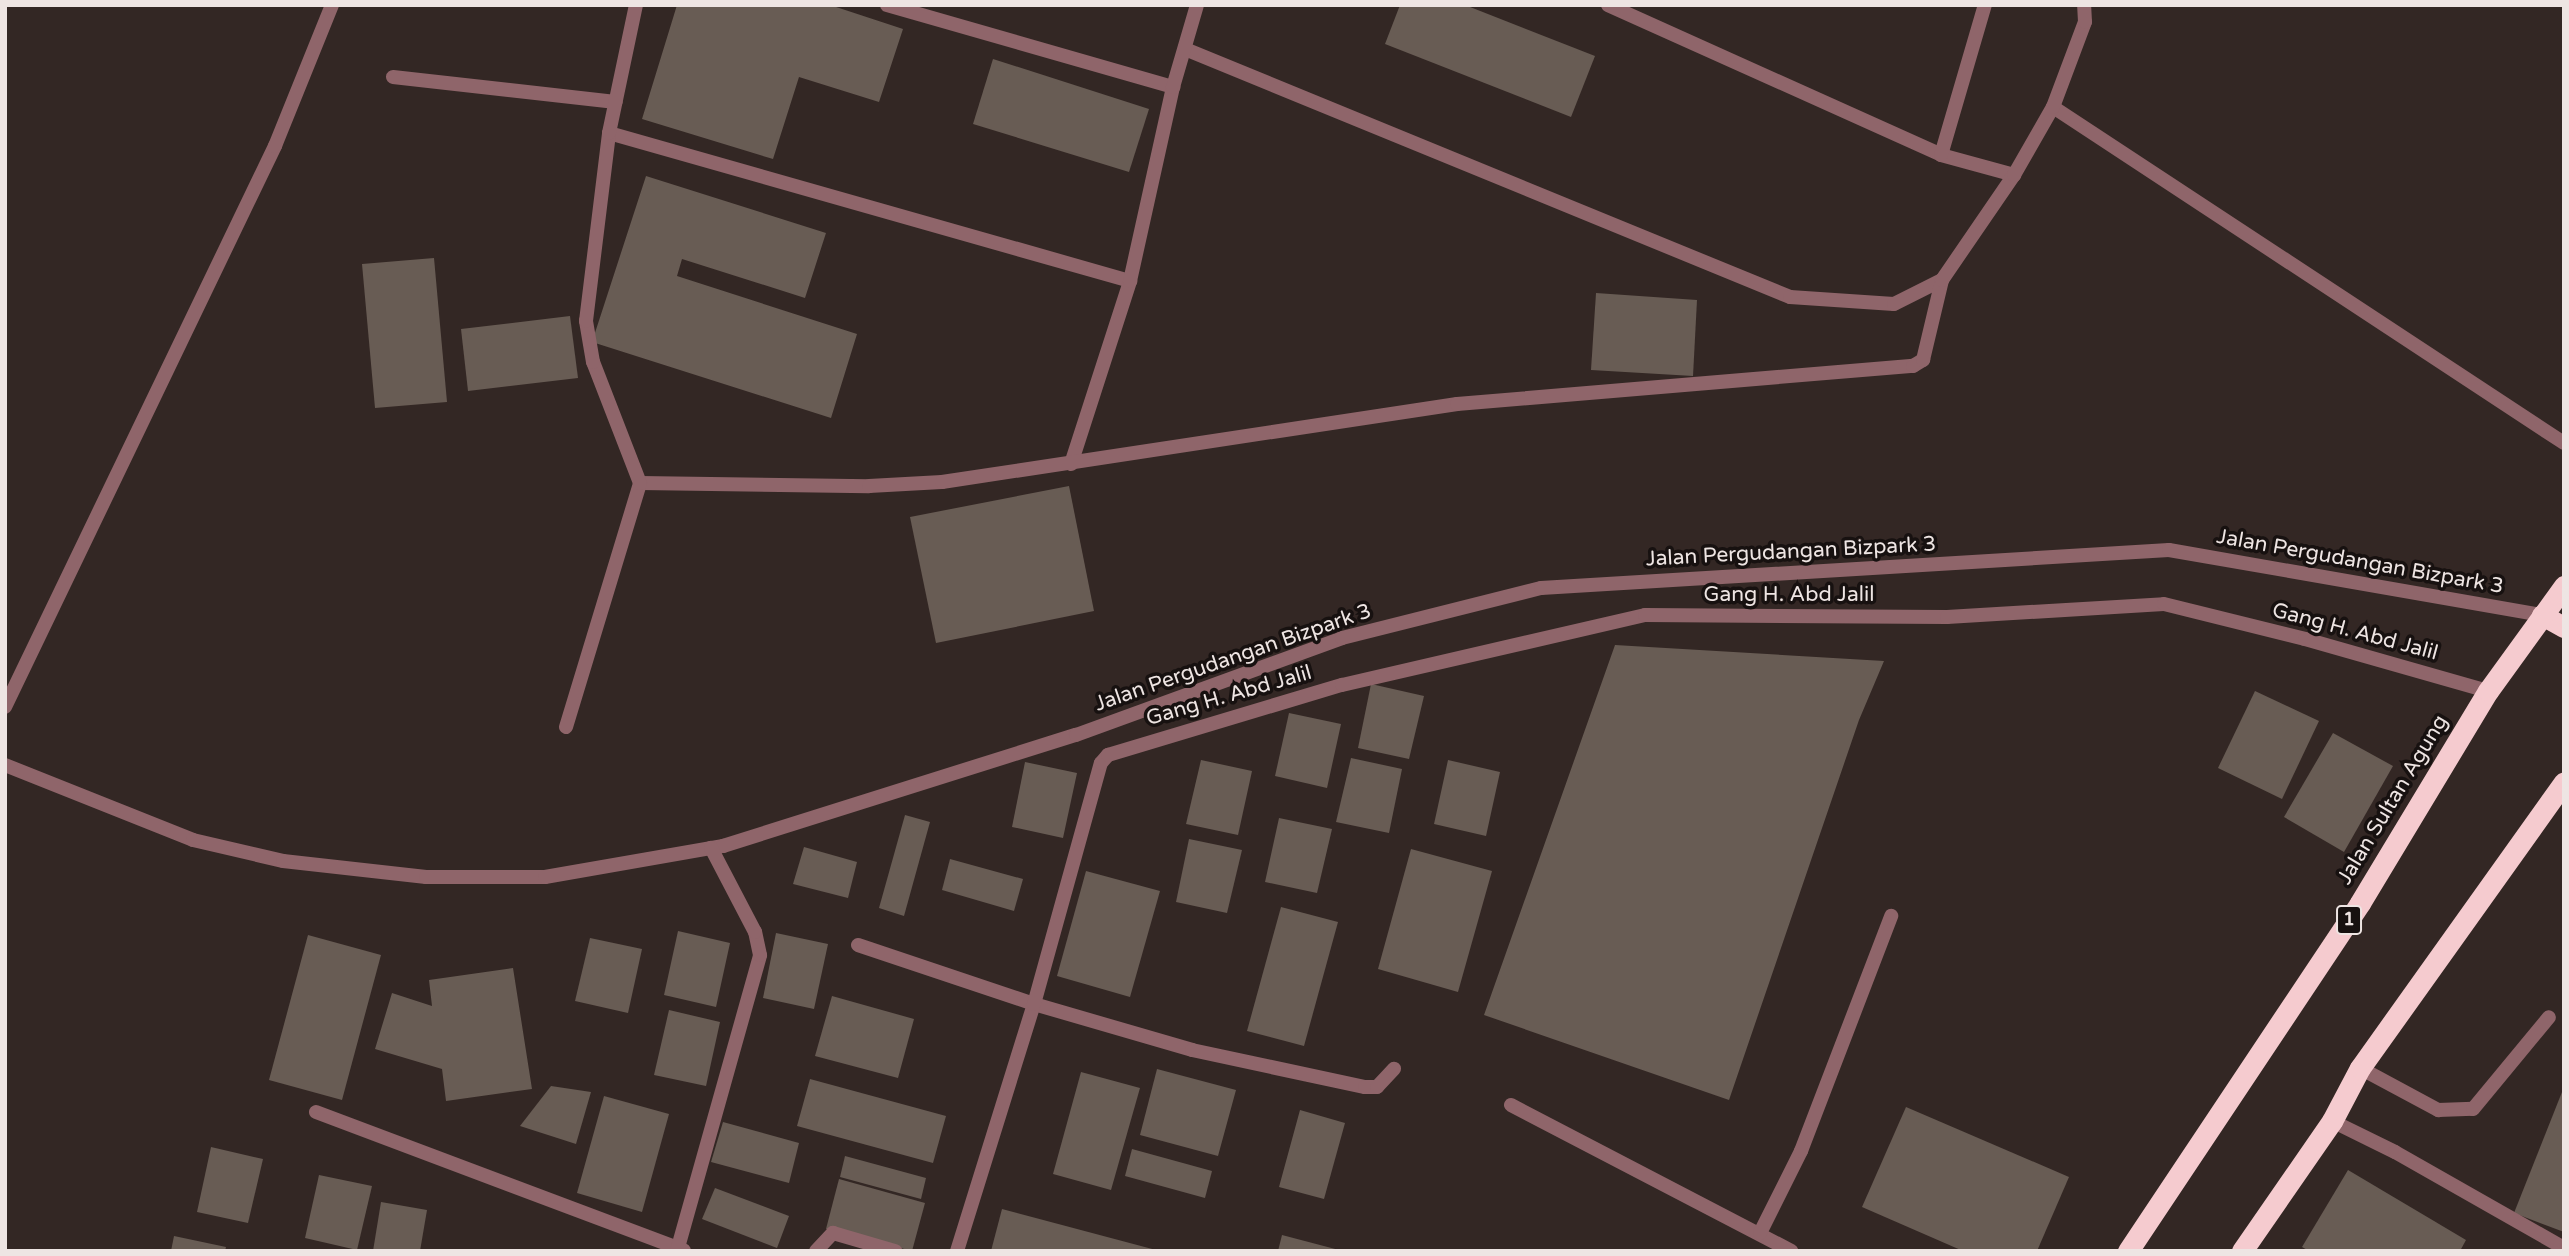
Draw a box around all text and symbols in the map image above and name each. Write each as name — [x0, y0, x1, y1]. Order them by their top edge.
street label: Jalan Pergudangan Bizpark 3 — [2215, 524, 2505, 600]
street label: Jalan Pergudangan Bizpark 3 — [1645, 532, 1937, 572]
street label: Gang H. Abd Jalil — [1704, 582, 1874, 608]
street label: Gang H. Abd Jalil — [2269, 598, 2441, 666]
street label: Jalan Pergudangan Bizpark 3 — [1091, 599, 1375, 717]
street label: Gang H. Abd Jalil — [1143, 660, 1315, 732]
street label: Jalan Sultan Agung — [2332, 711, 2454, 889]
road number: 1 — [2335, 904, 2363, 936]

